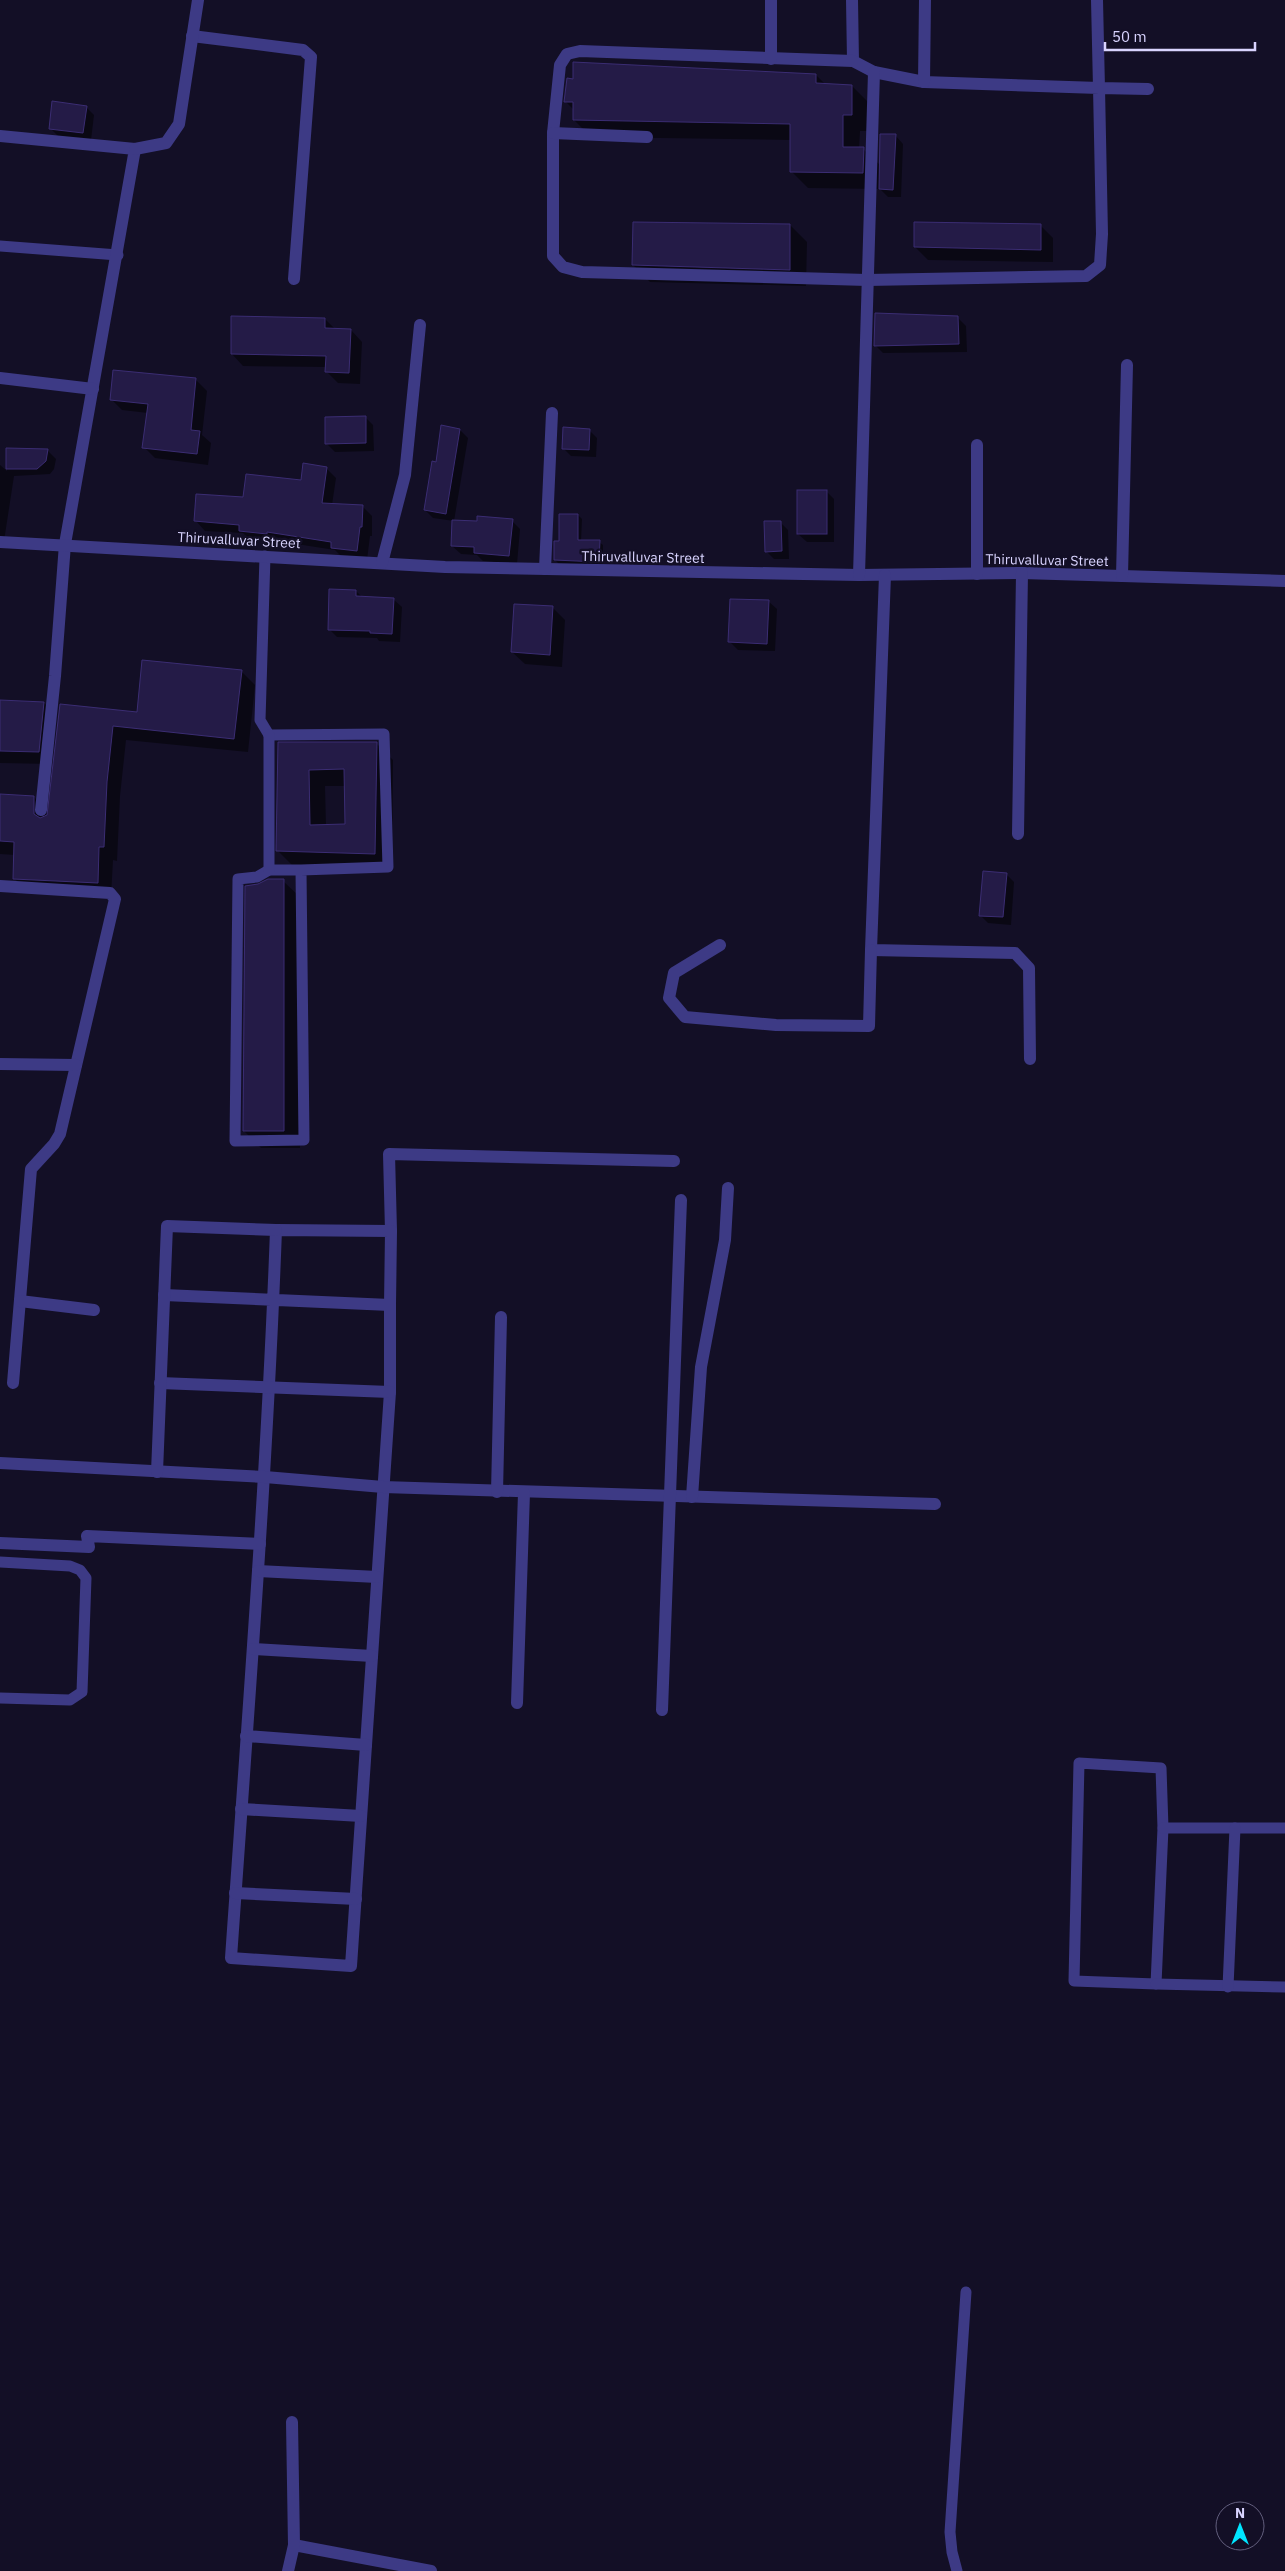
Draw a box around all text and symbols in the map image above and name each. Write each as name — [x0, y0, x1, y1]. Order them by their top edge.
scale bar — [1105, 20, 1255, 52]
text: 50 m — [1112, 27, 1147, 46]
street label: Thiruvalluvar Street — [177, 528, 301, 552]
street label: Thiruvalluvar Street — [581, 547, 705, 567]
street label: Thiruvalluvar Street — [985, 550, 1109, 570]
north arrow — [1215, 2501, 1265, 2551]
text: N — [1235, 2504, 1245, 2522]

